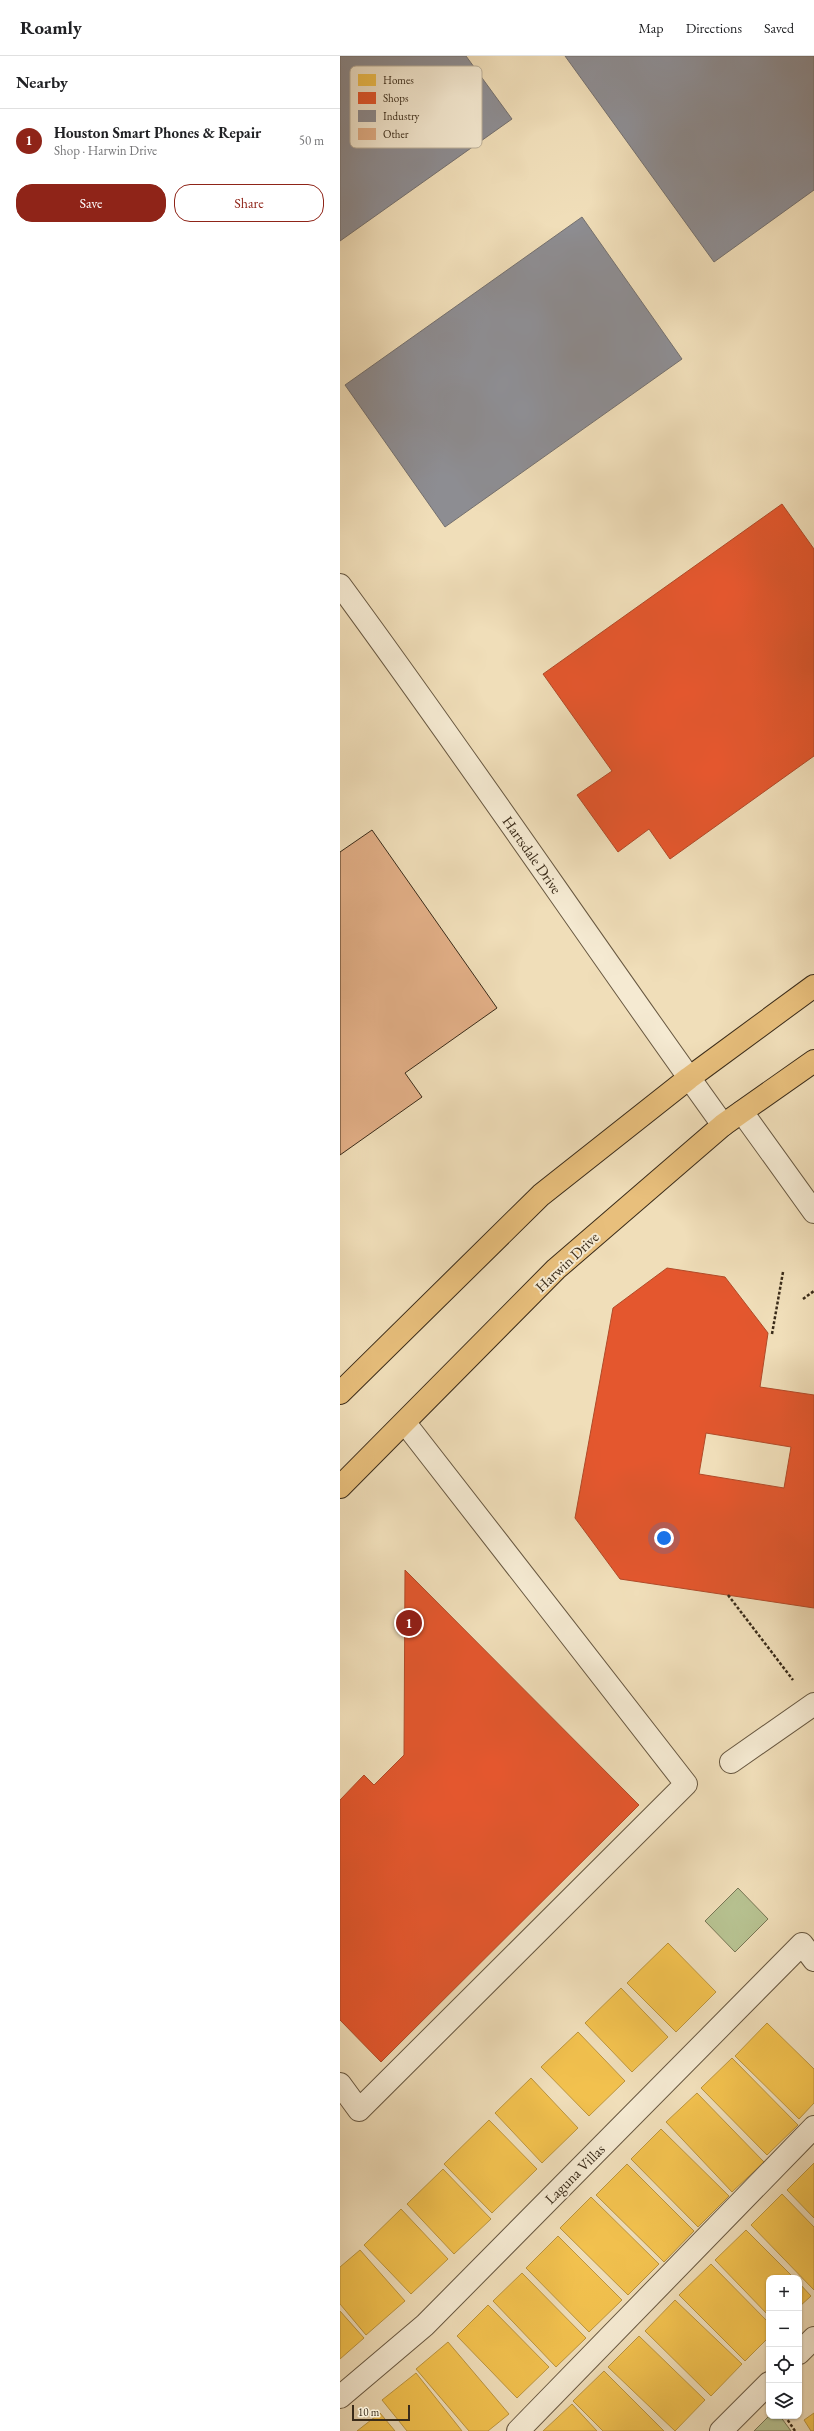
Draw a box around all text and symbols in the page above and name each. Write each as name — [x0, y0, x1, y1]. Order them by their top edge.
text: Roamly — [20, 15, 82, 40]
text: Map — [638, 19, 664, 37]
text: Directions — [686, 19, 742, 37]
text: Saved — [764, 19, 794, 37]
legend — [350, 66, 482, 148]
text: Nearby — [16, 71, 68, 93]
text: Homes — [383, 73, 414, 87]
text: Shops — [383, 91, 409, 105]
text: Industry — [383, 109, 420, 123]
text: Houston Smart Phones & Repair — [54, 123, 261, 142]
text: Other — [383, 127, 409, 141]
text: 1 — [26, 132, 32, 149]
text: 50 m — [299, 132, 324, 149]
text: Shop · Harwin Drive — [54, 142, 157, 159]
button: Save — [16, 184, 166, 222]
button: Share — [174, 184, 324, 222]
street label: Hartsdale Drive — [499, 812, 566, 897]
street label: Harwin Drive — [531, 1227, 603, 1296]
your location — [654, 1528, 674, 1548]
pin: 1 — [396, 1608, 422, 1638]
street label: Laguna Villas — [541, 2139, 609, 2208]
map controls — [766, 2275, 802, 2419]
button: + — [766, 2275, 802, 2311]
button: − — [766, 2311, 802, 2347]
button: locate — [766, 2347, 802, 2383]
button: layers — [766, 2383, 802, 2419]
scale bar — [352, 2403, 410, 2422]
text: 10 m — [358, 2405, 379, 2419]

